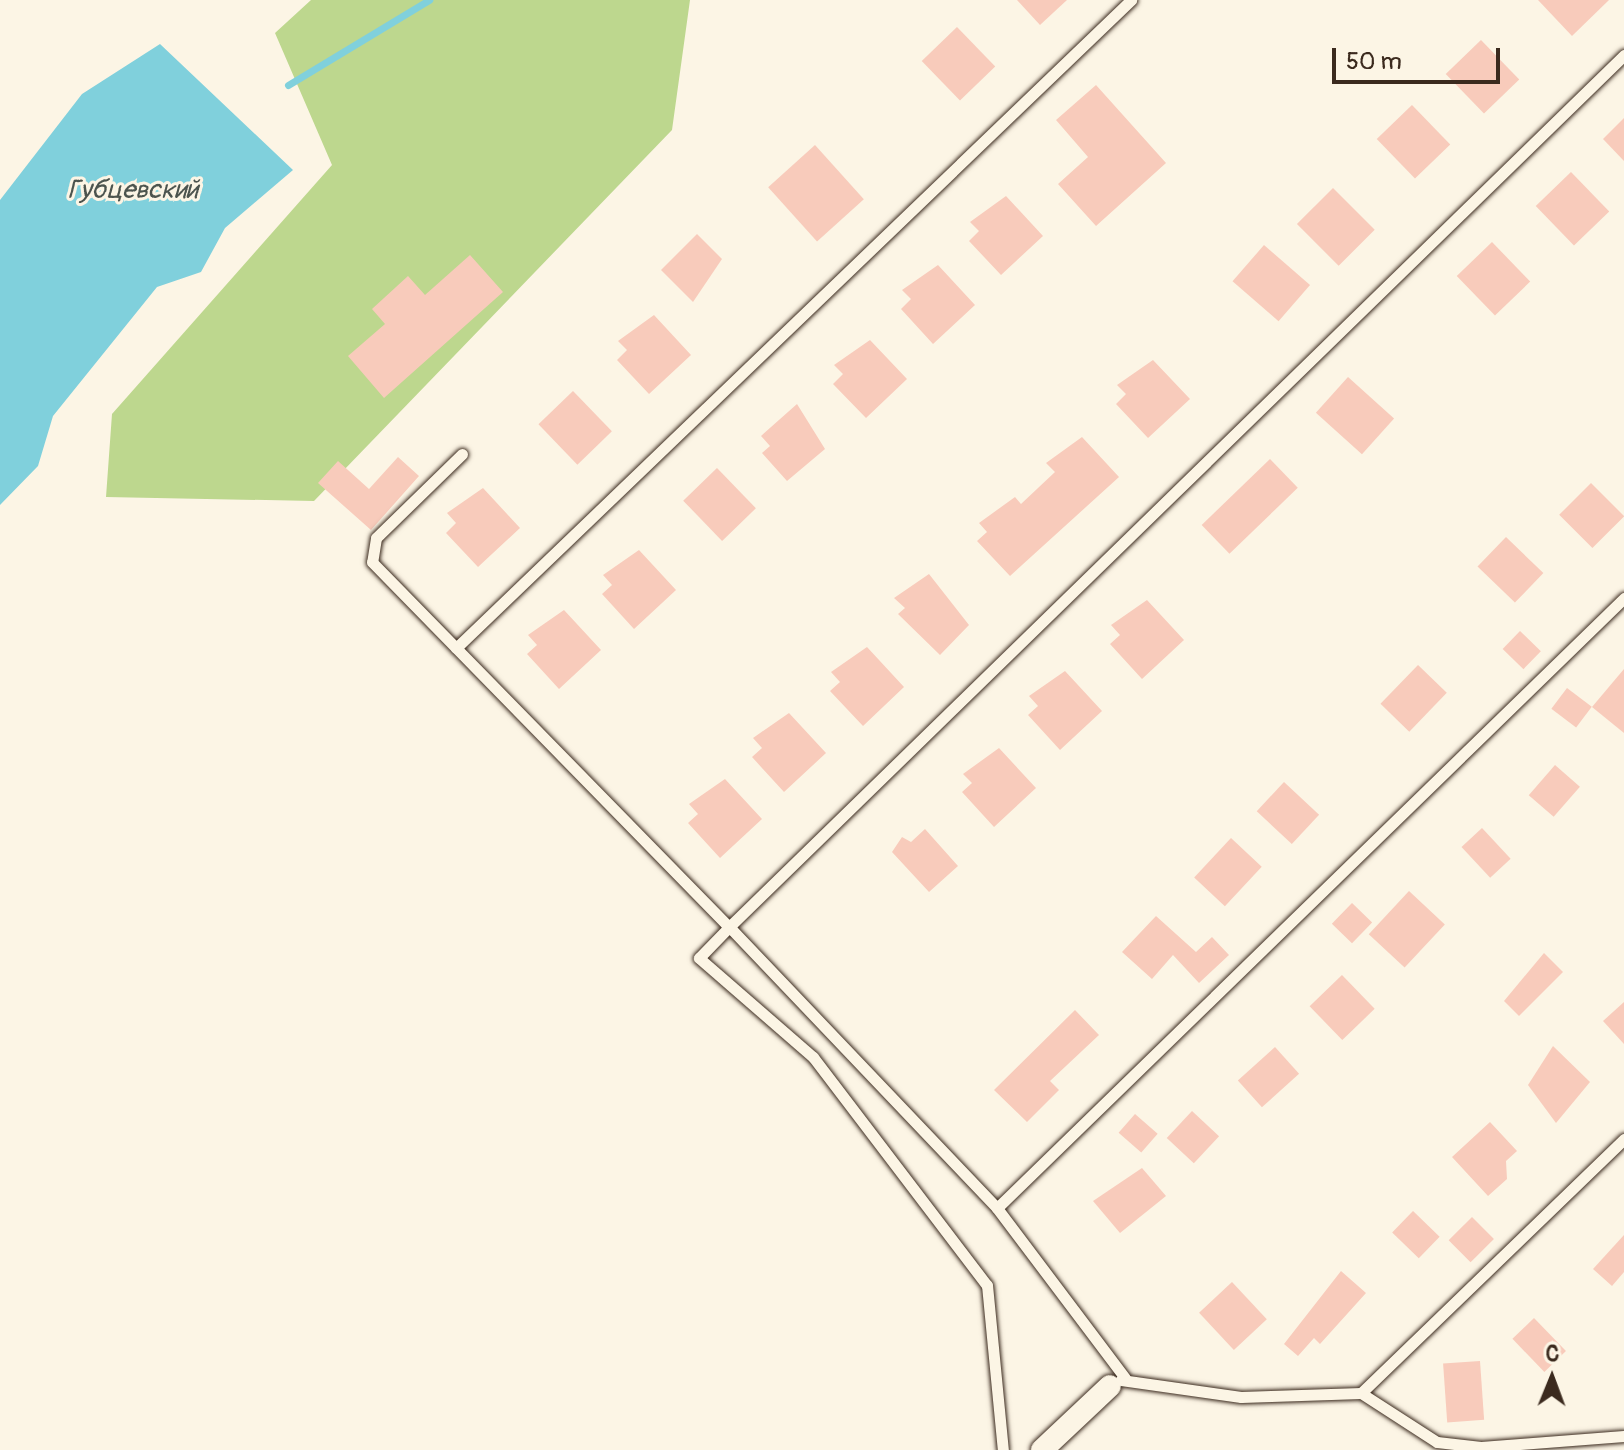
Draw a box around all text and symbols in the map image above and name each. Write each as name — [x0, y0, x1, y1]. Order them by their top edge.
scale bar — [1336, 32, 1504, 82]
text: 50 m — [1346, 47, 1402, 76]
water label: Губцевский — [67, 175, 199, 207]
north arrow — [1512, 1338, 1592, 1418]
text: С — [1545, 1340, 1559, 1368]

